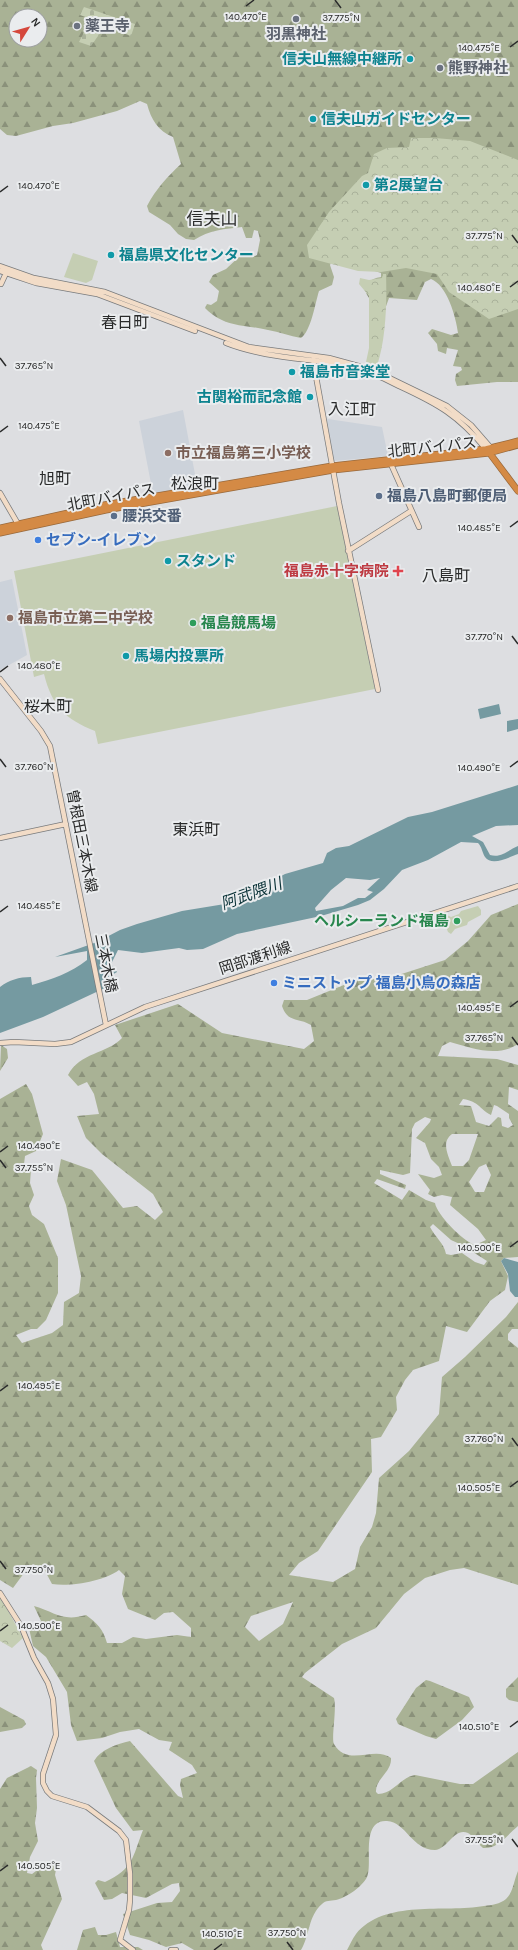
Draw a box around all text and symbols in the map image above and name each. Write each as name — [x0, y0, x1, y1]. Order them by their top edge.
north arrow — [8, 8, 48, 48]
text: 140.470°E — [225, 11, 267, 23]
text: 37.775°N — [322, 12, 360, 24]
marker: 羽黒神社 — [291, 14, 301, 24]
text: N — [28, 15, 43, 29]
place label: 薬王寺 — [85, 17, 130, 35]
marker: 薬王寺 — [72, 21, 82, 31]
place label: 羽黒神社 — [266, 25, 326, 43]
text: 140.475°E — [458, 42, 500, 54]
place label: 信夫山無線中継所 — [282, 50, 402, 68]
marker: 信夫山無線中継所 — [405, 54, 415, 64]
place label: 熊野神社 — [448, 59, 508, 77]
marker: 熊野神社 — [435, 63, 445, 73]
place label: 信夫山ガイドセンター — [321, 110, 471, 128]
marker: 信夫山ガイドセンター — [308, 114, 318, 124]
place label: 第2展望台 — [374, 176, 443, 194]
text: 140.470°E — [18, 180, 60, 192]
marker: 第2展望台 — [361, 180, 371, 190]
district label: 信夫山 — [187, 209, 238, 229]
text: 37.775°N — [465, 230, 503, 242]
place label: 福島県文化センター — [118, 246, 254, 264]
marker: 福島県文化センター — [106, 250, 116, 260]
text: 140.480°E — [457, 282, 501, 294]
district label: 春日町 — [101, 313, 149, 332]
text: 37.765°N — [15, 360, 53, 372]
place label: 福島市音楽堂 — [299, 363, 390, 381]
marker: 福島市音楽堂 — [287, 367, 297, 377]
place label: 古関裕而記念館 — [197, 388, 302, 406]
marker: 古関裕而記念館 — [305, 392, 315, 402]
district label: 入江町 — [328, 400, 376, 419]
text: 140.475°E — [18, 420, 60, 432]
street label: 北町バイパス — [386, 433, 478, 461]
place label: 市立福島第三小学校 — [176, 444, 311, 462]
marker: 市立福島第三小学校 — [163, 448, 173, 458]
district label: 旭町 — [39, 469, 71, 488]
district label: 松浪町 — [171, 474, 219, 493]
street label: 北町バイパス — [65, 480, 157, 514]
place label: 福島八島町郵便局 — [386, 487, 507, 505]
marker: 福島八島町郵便局 — [374, 491, 384, 501]
place label: 腰浜交番 — [122, 507, 182, 525]
marker: 腰浜交番 — [109, 511, 119, 521]
text: 140.485°E — [457, 522, 501, 534]
place label: セブン-イレブン — [46, 531, 157, 549]
marker: セブン-イレブン — [33, 535, 43, 545]
place label: スタンド — [176, 552, 236, 570]
marker: スタンド — [163, 556, 173, 566]
place label: 福島赤十字病院 — [283, 562, 389, 580]
marker: 福島赤十字病院 — [392, 565, 404, 577]
district label: 八島町 — [422, 566, 470, 585]
place label: 福島市立第二中学校 — [17, 609, 153, 627]
marker: 福島市立第二中学校 — [5, 613, 15, 623]
place label: 福島競馬場 — [200, 614, 276, 632]
marker: 福島競馬場 — [188, 618, 198, 628]
text: 37.770°N — [465, 631, 503, 643]
place label: 馬場内投票所 — [134, 647, 224, 665]
marker: 馬場内投票所 — [121, 651, 131, 661]
text: 140.480°E — [17, 660, 61, 672]
district label: 桜木町 — [24, 697, 72, 716]
text: 37.760°N — [15, 761, 54, 773]
text: 140.490°E — [458, 762, 500, 774]
street label: 曽根田三本木線 — [63, 788, 101, 894]
district label: 東浜町 — [172, 820, 220, 839]
water label: 阿武隈川 — [218, 873, 286, 913]
text: 140.485°E — [17, 900, 61, 912]
place label: ヘルシーランド福島 — [314, 912, 449, 930]
marker: ヘルシーランド福島 — [452, 916, 462, 926]
street label: 三本木橋 — [91, 932, 121, 994]
street label: 岡部渡利線 — [217, 938, 293, 978]
place label: ミニストップ 福島小鳥の森店 — [282, 974, 481, 992]
marker: ミニストップ 福島小鳥の森店 — [269, 978, 279, 988]
text: 140.495°E — [458, 1002, 500, 1014]
text: 37.765°N — [465, 1032, 503, 1044]
text: 140.490°E — [18, 1140, 60, 1152]
text: 37.755°N — [15, 1162, 53, 1174]
text: 140.500°E — [457, 1242, 501, 1254]
text: 140.495°E — [18, 1380, 60, 1392]
text: 37.760°N — [465, 1433, 504, 1445]
text: 140.505°E — [458, 1482, 500, 1494]
text: 37.750°N — [15, 1564, 53, 1576]
text: 140.500°E — [17, 1620, 61, 1632]
text: 140.510°E — [459, 1721, 499, 1733]
text: 37.755°N — [465, 1834, 503, 1846]
text: 140.505°E — [18, 1860, 60, 1872]
text: 37.750°N — [268, 1927, 306, 1939]
text: 140.510°E — [202, 1928, 242, 1940]

